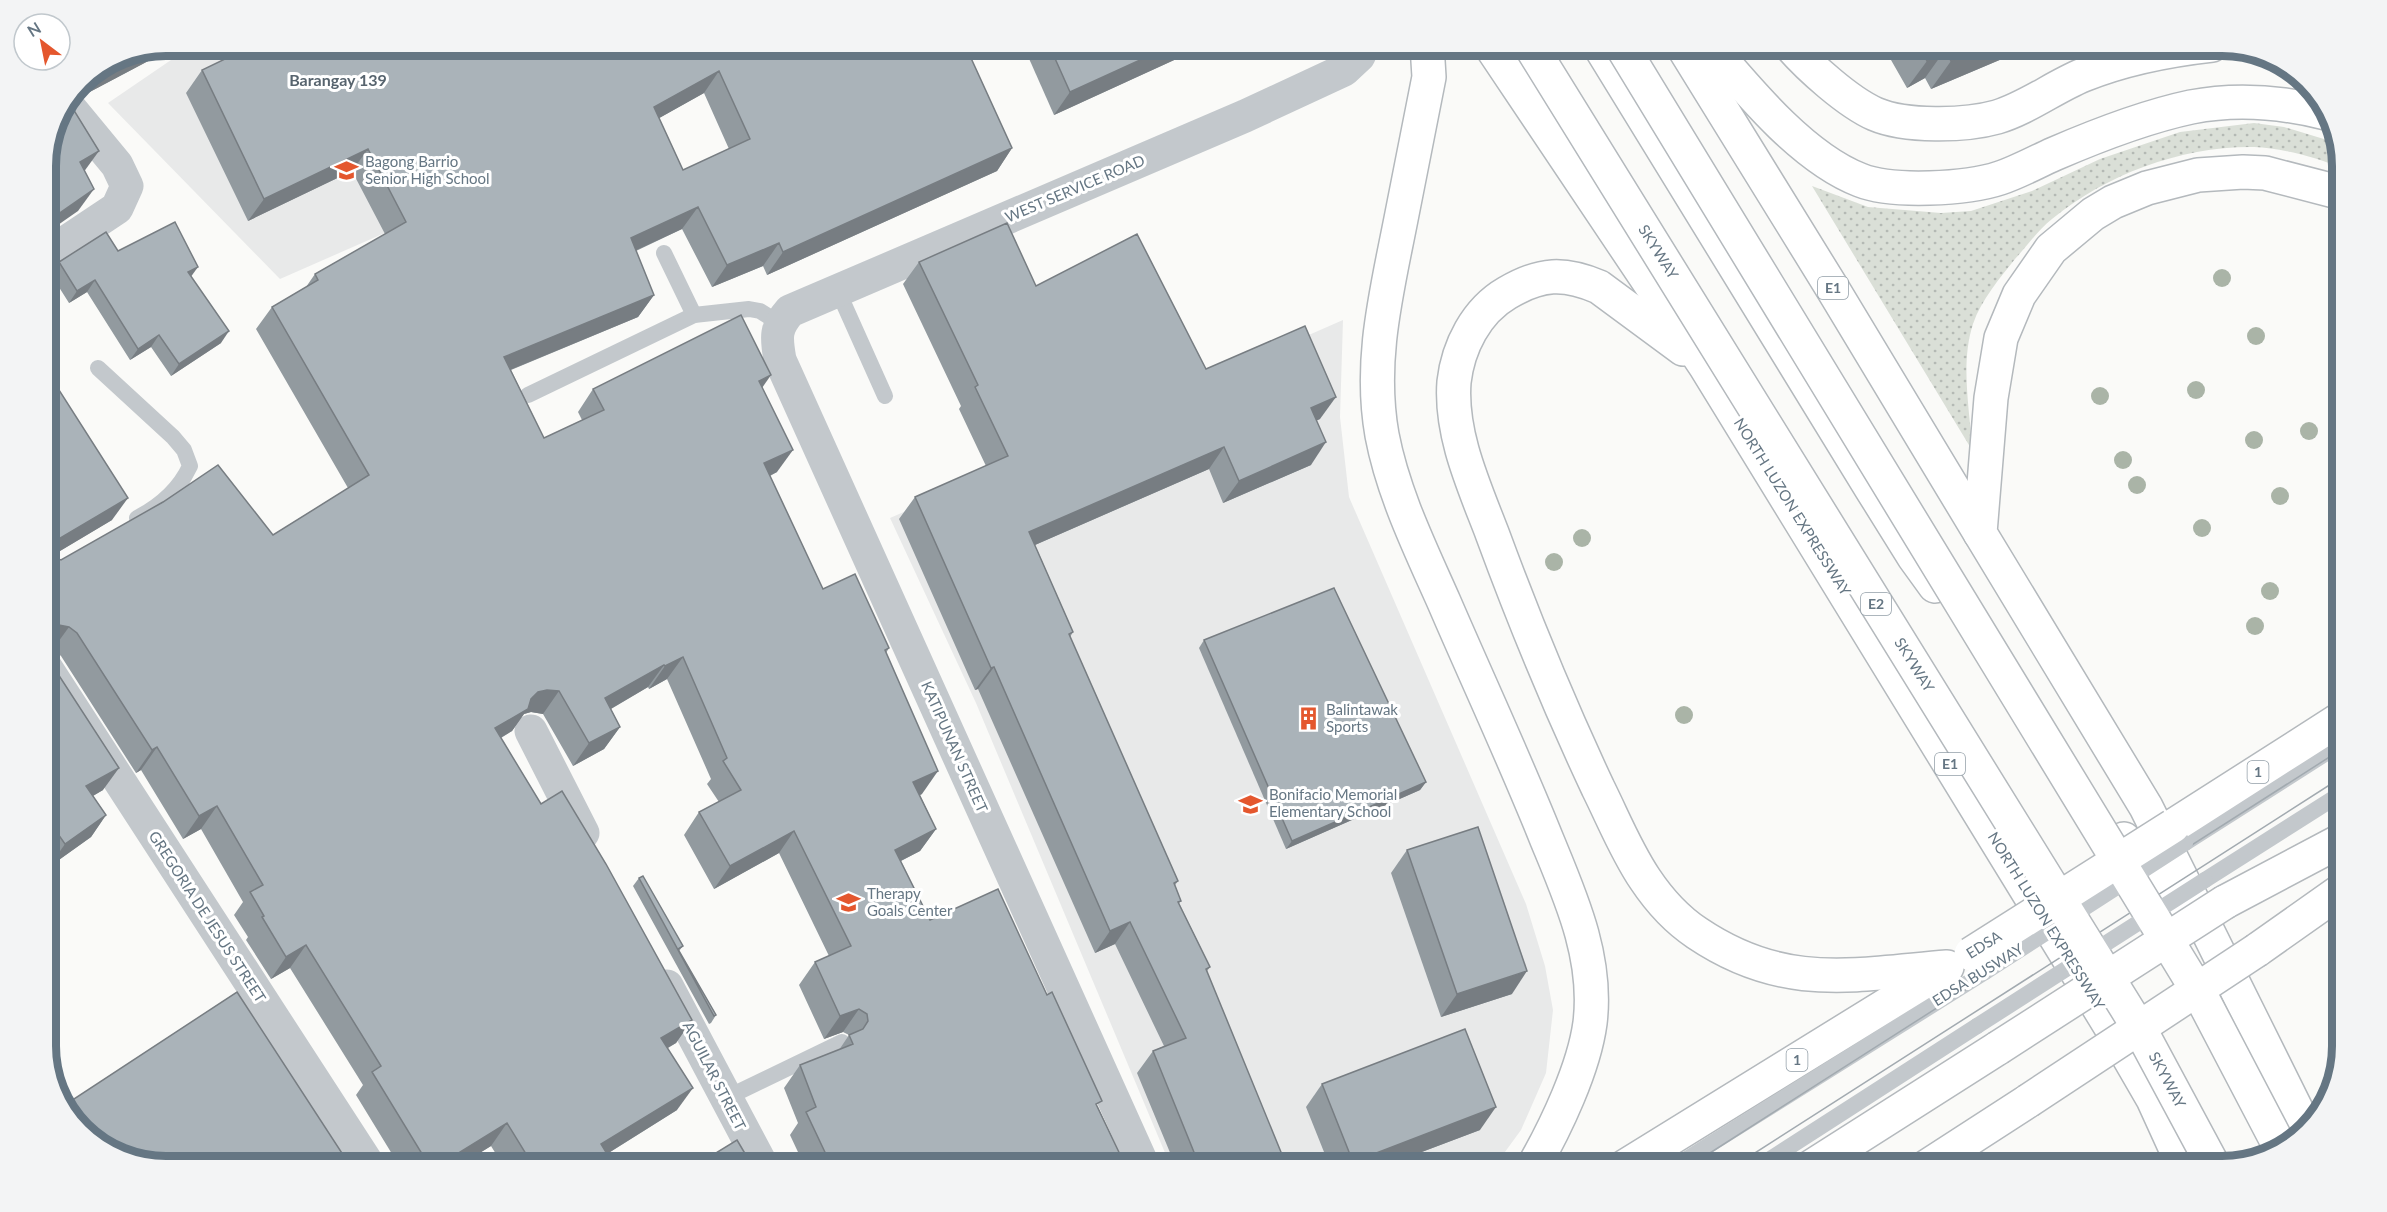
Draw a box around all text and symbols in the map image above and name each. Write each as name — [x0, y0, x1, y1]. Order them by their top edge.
north arrow — [12, 12, 72, 72]
text: N — [24, 18, 44, 40]
district label: Barangay 139 — [289, 70, 387, 89]
street label: WEST SERVICE ROAD — [1002, 150, 1147, 226]
place label: Bagong Barrio Senior High School — [365, 152, 490, 187]
school or university icon: Bagong Barrio Senior High School — [334, 158, 360, 184]
street label: SKYWAY — [1635, 221, 1683, 283]
road number: E1 — [1818, 277, 1848, 299]
street label: NORTH LUZON EXPRESSWAY — [1731, 414, 1855, 599]
road number: E2 — [1861, 593, 1891, 615]
street label: SKYWAY — [1891, 634, 1939, 696]
street label: KATIPUNAN STREET — [918, 678, 992, 815]
place label: Balintawak Sports — [1326, 700, 1398, 735]
building icon: Balintawak Sports — [1295, 706, 1321, 732]
road number: E1 — [1935, 753, 1965, 775]
road number: 1 — [2248, 761, 2268, 783]
place label: Bonifacio Memorial Elementary School — [1269, 785, 1397, 820]
school or university icon: Bonifacio Memorial Elementary School — [1238, 791, 1264, 817]
street label: GREGORIA DE JESUS STREET — [146, 827, 270, 1006]
street label: NORTH LUZON EXPRESSWAY — [1985, 828, 2109, 1013]
place label: Therapy Goals Center — [867, 884, 953, 919]
school or university icon: Therapy Goals Center — [836, 890, 862, 916]
street label: EDSA — [1963, 926, 2005, 962]
street label: EDSA BUSWAY — [1929, 939, 2027, 1009]
street label: AGUILAR STREET — [680, 1018, 750, 1133]
street label: SKYWAY — [2146, 1048, 2190, 1111]
road number: 1 — [1786, 1049, 1808, 1071]

